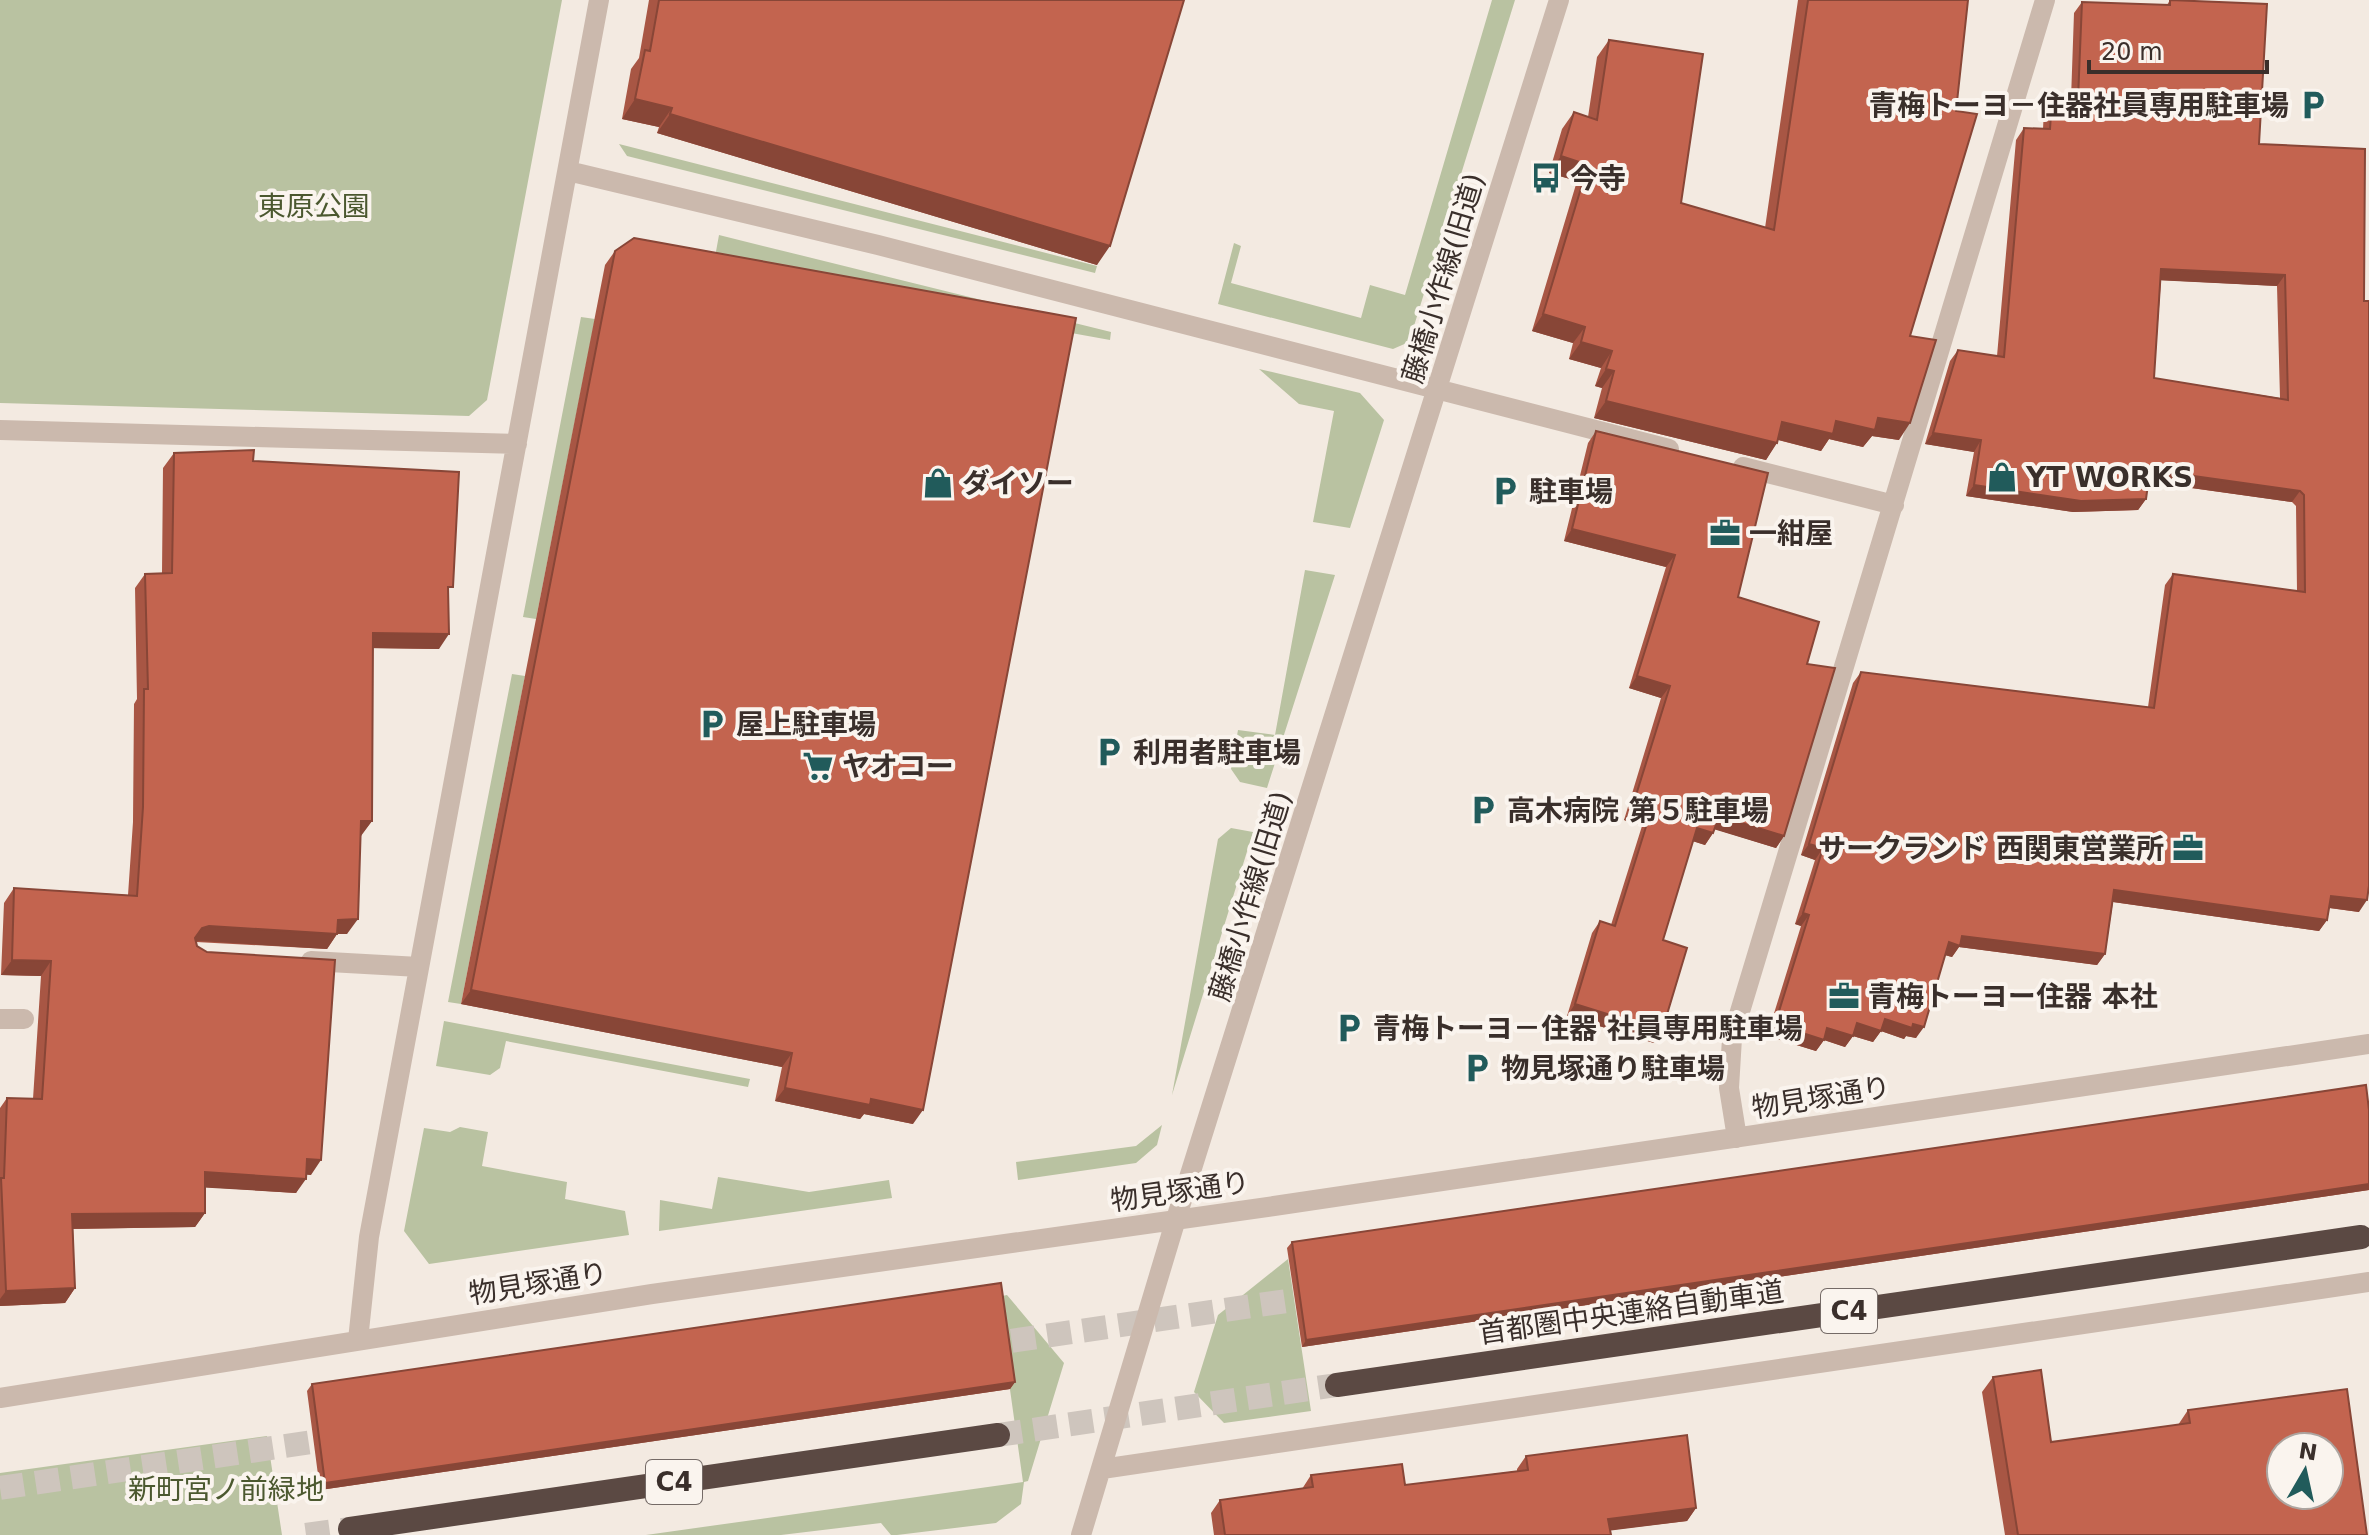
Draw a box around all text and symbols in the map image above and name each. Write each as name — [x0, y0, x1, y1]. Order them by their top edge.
scale bar — [2089, 24, 2267, 74]
text: 20 m — [2101, 38, 2163, 66]
parking icon: 青梅トーヨ－住器社員専用駐車場 — [2296, 88, 2330, 122]
place label: 青梅トーヨ－住器社員専用駐車場 — [1869, 89, 2289, 122]
bus stop icon: 今寺 — [1529, 161, 1563, 195]
place label: 今寺 — [1570, 162, 1626, 195]
street label: 藤橋小作線(旧道) — [1396, 169, 1491, 387]
park label: 東原公園 — [258, 190, 370, 223]
shop icon: YT WORKS — [1985, 460, 2019, 494]
place label: YT WORKS — [2025, 461, 2193, 494]
shop icon: ダイソー — [921, 466, 955, 500]
place label: ダイソー — [962, 467, 1074, 500]
parking icon: 駐車場 — [1488, 474, 1522, 508]
place label: 駐車場 — [1529, 475, 1613, 508]
office icon: 一紺屋 — [1708, 516, 1742, 550]
place label: 一紺屋 — [1749, 517, 1833, 550]
parking icon: 屋上駐車場 — [695, 707, 729, 741]
place label: 屋上駐車場 — [736, 708, 876, 741]
parking icon: 利用者駐車場 — [1092, 735, 1126, 769]
place label: 利用者駐車場 — [1133, 736, 1301, 769]
supermarket icon: ヤオコー — [801, 749, 835, 783]
place label: ヤオコー — [842, 750, 954, 783]
street label: 藤橋小作線(旧道) — [1203, 787, 1298, 1005]
parking icon: 高木病院 第５駐車場 — [1466, 793, 1500, 827]
place label: 高木病院 第５駐車場 — [1507, 794, 1769, 827]
office icon: サークランド 西関東営業所 — [2171, 831, 2205, 865]
place label: サークランド 西関東営業所 — [1818, 832, 2164, 865]
office icon: 青梅トーヨー住器 本社 — [1827, 979, 1861, 1013]
place label: 青梅トーヨー住器 本社 — [1868, 980, 2158, 1013]
parking icon: 青梅トーヨ－住器 社員専用駐車場 — [1332, 1011, 1366, 1045]
place label: 青梅トーヨ－住器 社員専用駐車場 — [1373, 1012, 1803, 1045]
parking icon: 物見塚通り駐車場 — [1460, 1051, 1494, 1085]
place label: 物見塚通り駐車場 — [1501, 1052, 1725, 1085]
street label: 物見塚通り — [1749, 1070, 1893, 1125]
street label: 物見塚通り — [1108, 1165, 1252, 1218]
street label: 物見塚通り — [466, 1256, 610, 1311]
street label: 首都圏中央連絡自動車道 — [1476, 1275, 1786, 1350]
road number: C4 — [1821, 1289, 1877, 1333]
north arrow — [2265, 1431, 2345, 1511]
text: N — [2297, 1438, 2319, 1466]
road number: C4 — [646, 1460, 702, 1504]
park label: 新町宮ノ前緑地 — [128, 1473, 324, 1506]

